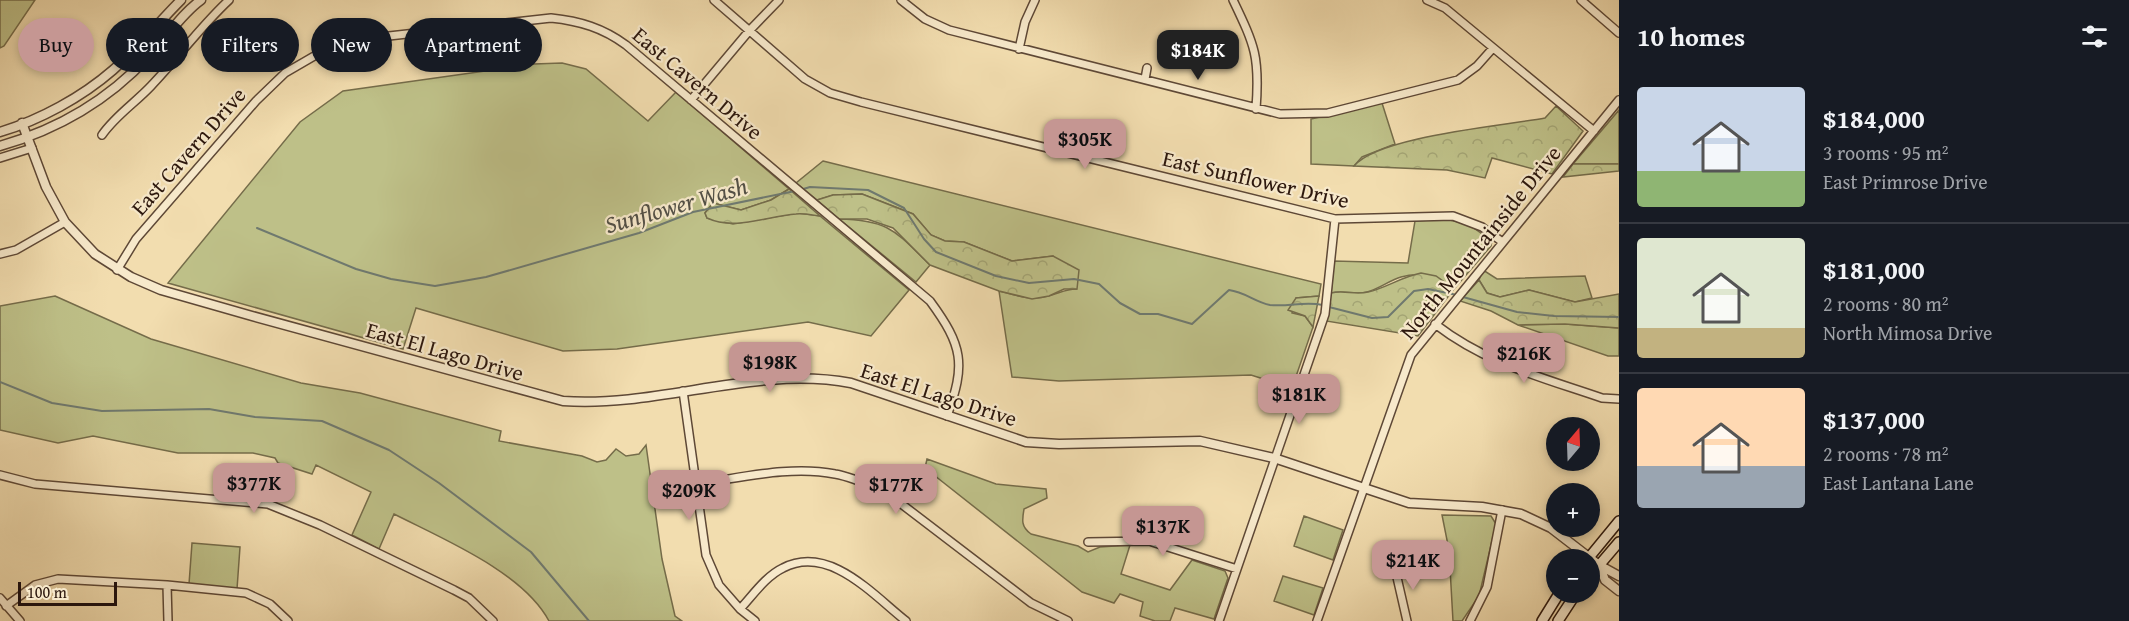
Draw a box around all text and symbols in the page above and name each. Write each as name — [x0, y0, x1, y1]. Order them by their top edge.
text: 10 homes — [1637, 17, 1745, 56]
chip: Buy — [18, 18, 94, 72]
chip: Rent — [106, 18, 189, 72]
chip: Filters — [201, 18, 299, 72]
chip: New — [311, 18, 392, 72]
chip: Apartment — [404, 18, 542, 72]
street label: East Cavern Drive — [626, 19, 770, 147]
icon: filters — [2078, 20, 2111, 53]
pin: $184K — [1156, 30, 1240, 81]
text: $184K — [1171, 35, 1225, 64]
street label: East Cavern Drive — [123, 80, 253, 222]
text: $184,000 — [1823, 99, 1925, 138]
icon: home — [1685, 111, 1757, 183]
pin: $305K — [1043, 119, 1127, 170]
text: $305K — [1058, 124, 1112, 153]
street label: North Mountainside Drive — [1392, 138, 1568, 346]
text: 3 rooms · 95 m² — [1823, 138, 1949, 167]
street label: East Sunflower Drive — [1159, 142, 1353, 216]
text: East Primrose Drive — [1823, 167, 1988, 196]
water label: Sunflower Wash — [601, 168, 751, 242]
text: $181,000 — [1823, 250, 1925, 289]
icon: home — [1685, 262, 1757, 334]
text: 2 rooms · 80 m² — [1823, 289, 1949, 318]
street label: East El Lago Drive — [362, 313, 528, 389]
text: North Mimosa Drive — [1823, 318, 1992, 347]
pin: $216K — [1482, 333, 1566, 384]
text: $216K — [1497, 338, 1551, 367]
pin: $198K — [728, 342, 812, 393]
text: $198K — [743, 347, 797, 376]
street label: East El Lago Drive — [857, 354, 1021, 434]
pin: $181K — [1257, 374, 1341, 425]
text: $181K — [1272, 379, 1326, 408]
text: $137,000 — [1823, 400, 1925, 439]
icon: home — [1685, 412, 1757, 484]
north arrow — [1546, 417, 1600, 471]
map controls — [1546, 417, 1600, 603]
text: 2 rooms · 78 m² — [1823, 439, 1949, 468]
pin: $377K — [212, 463, 296, 514]
pin: $177K — [854, 464, 938, 515]
text: $377K — [227, 468, 281, 497]
text: East Lantana Lane — [1823, 468, 1974, 497]
text: $177K — [869, 469, 923, 498]
pin: $209K — [647, 470, 731, 521]
text: $209K — [662, 475, 716, 504]
button: + — [1546, 483, 1600, 537]
pin: $137K — [1121, 506, 1205, 557]
text: $137K — [1136, 511, 1190, 540]
pin: $214K — [1371, 540, 1455, 591]
text: $214K — [1386, 545, 1440, 574]
button: − — [1546, 549, 1600, 603]
scale bar — [18, 579, 117, 606]
text: 100 m — [27, 580, 67, 604]

